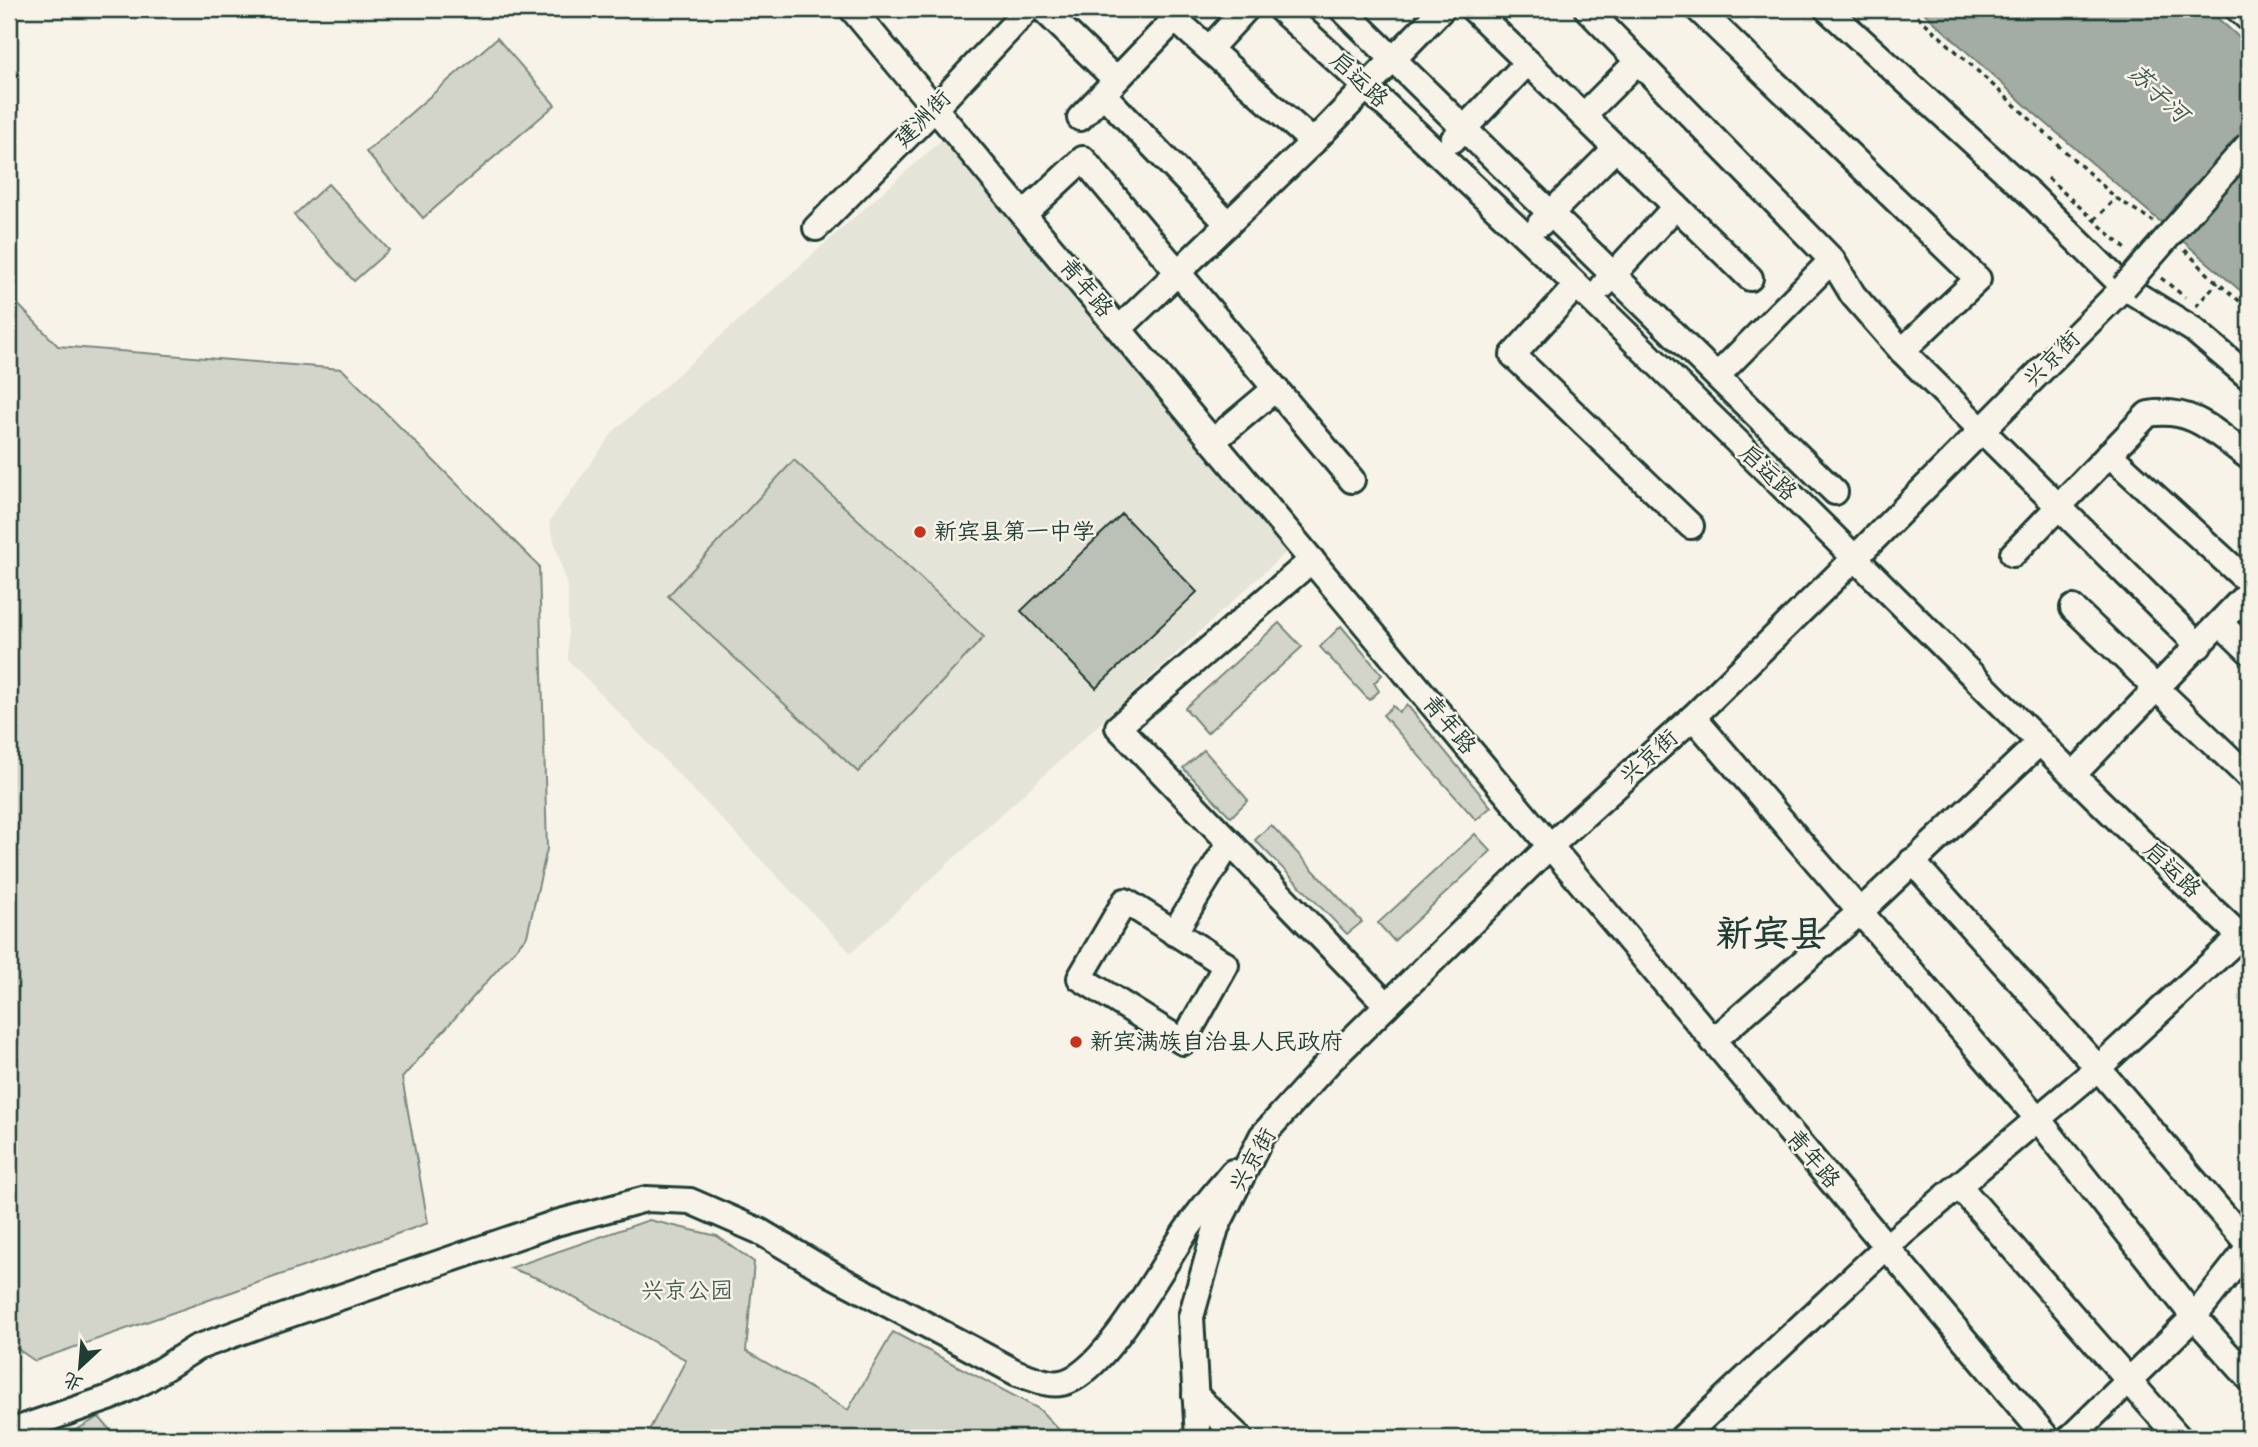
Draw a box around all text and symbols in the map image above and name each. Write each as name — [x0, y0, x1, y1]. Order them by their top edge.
street label: 启运路 — [1323, 45, 1395, 115]
water label: 苏子河 — [2120, 57, 2199, 134]
street label: 建洲街 — [888, 83, 958, 155]
street label: 青年路 — [1052, 251, 1120, 325]
street label: 兴京街 — [2016, 323, 2088, 395]
street label: 启运路 — [1732, 438, 1804, 508]
place label: 新宾县第一中学 — [934, 516, 1095, 548]
marker: 新宾县第一中学 — [912, 524, 928, 540]
street label: 青年路 — [1415, 688, 1483, 762]
street label: 兴京街 — [1613, 722, 1685, 792]
street label: 启运路 — [2136, 835, 2208, 905]
district label: 新宾县 — [1716, 910, 1827, 961]
place label: 新宾满族自治县人民政府 — [1090, 1026, 1343, 1058]
marker: 新宾满族自治县人民政府 — [1068, 1034, 1084, 1050]
street label: 兴京街 — [1222, 1122, 1284, 1198]
street label: 青年路 — [1779, 1122, 1847, 1196]
park label: 兴京公园 — [641, 1275, 733, 1307]
north arrow — [46, 1332, 116, 1402]
text: 北 — [59, 1365, 88, 1397]

